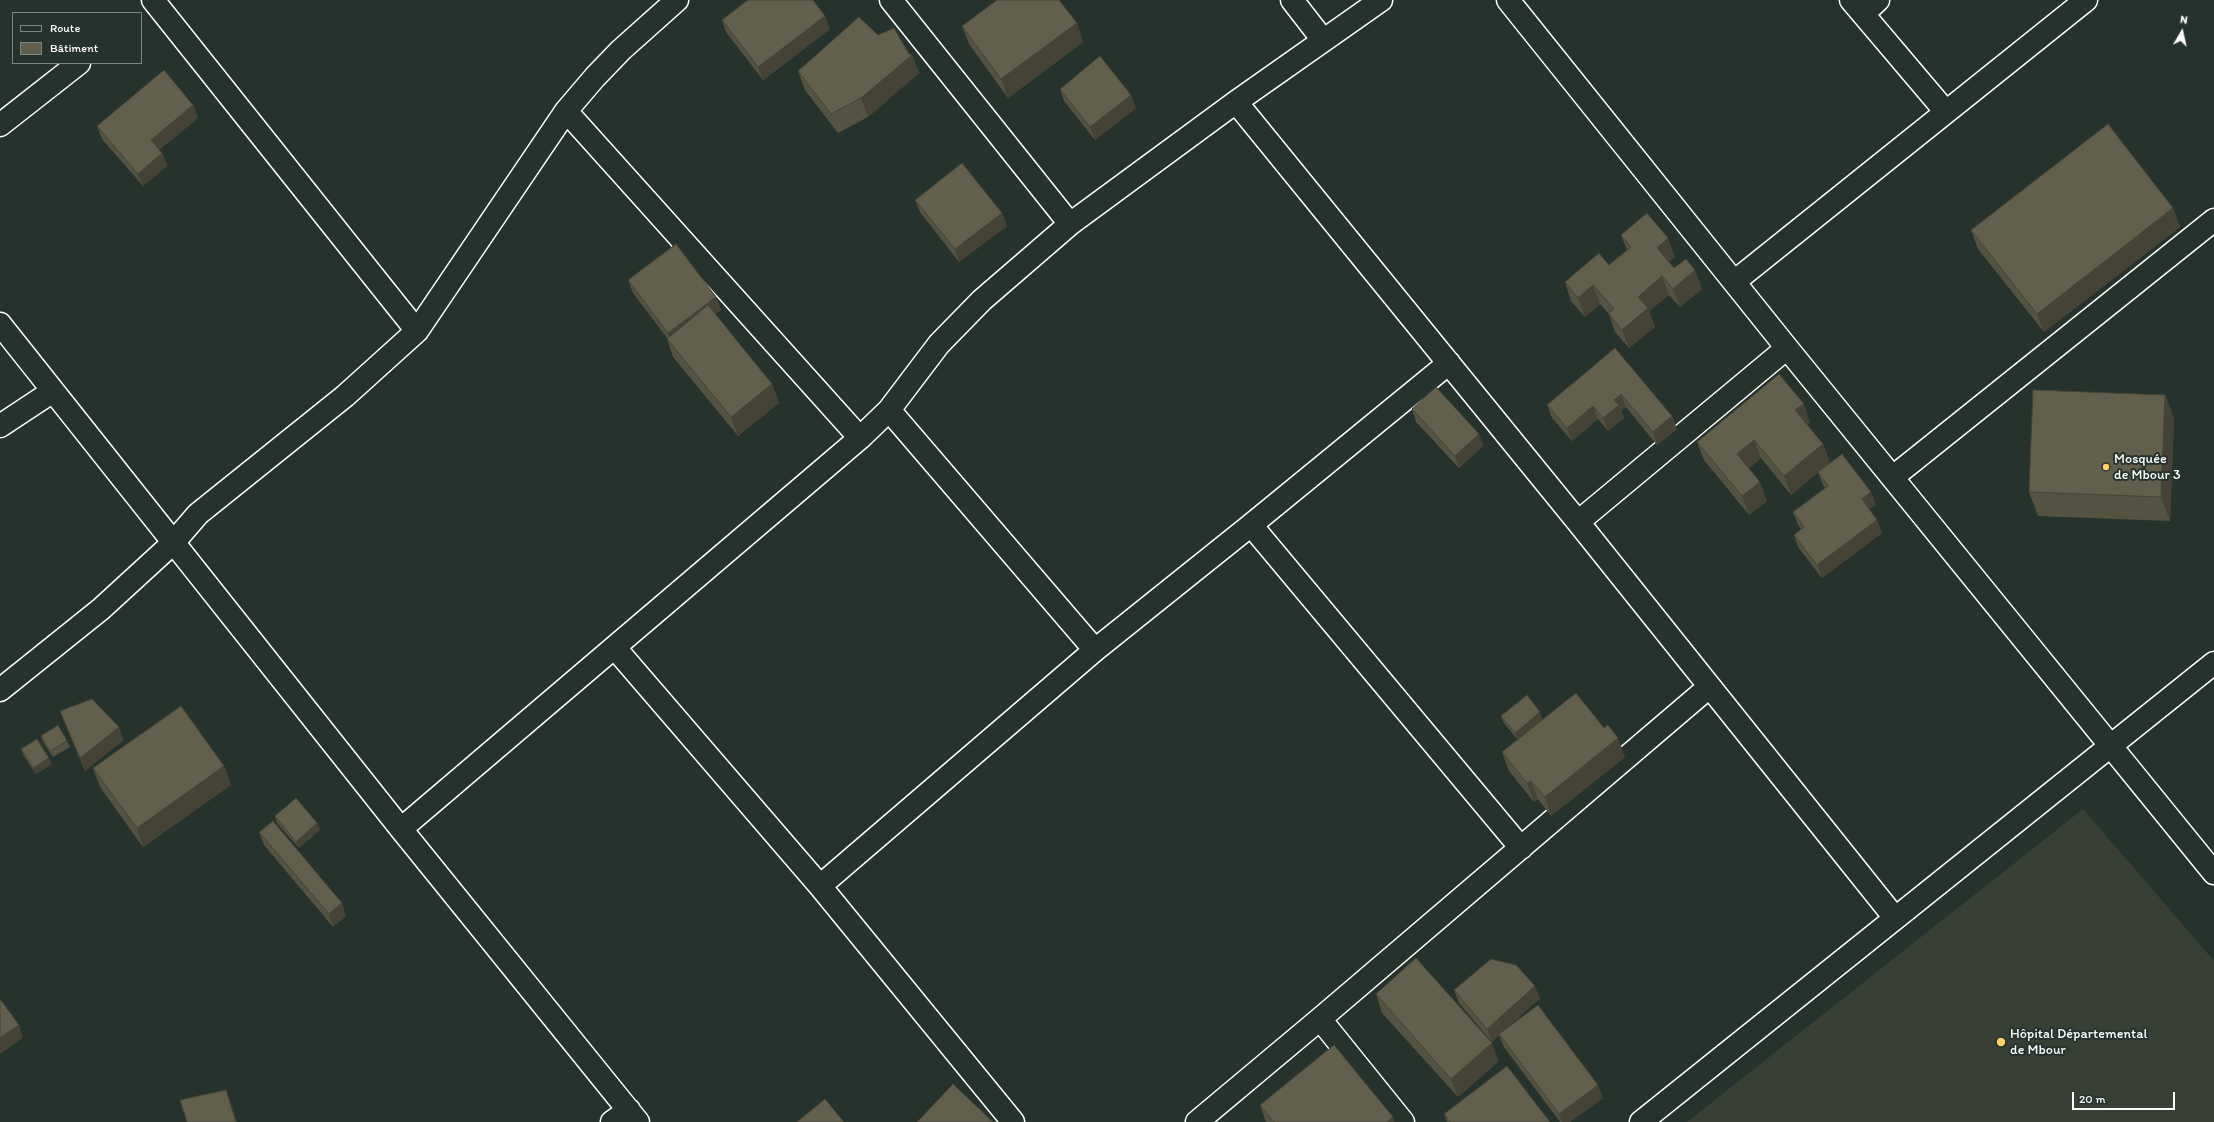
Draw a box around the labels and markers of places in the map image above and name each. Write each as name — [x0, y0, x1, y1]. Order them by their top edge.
place label: Mosquée de Mbour 3 — [2114, 451, 2181, 484]
marker: Mosquée de Mbour 3 — [2101, 462, 2111, 472]
place label: Hôpital Départemental de Mbour — [2010, 1026, 2147, 1058]
marker: Hôpital Départemental de Mbour — [1995, 1036, 2007, 1048]

